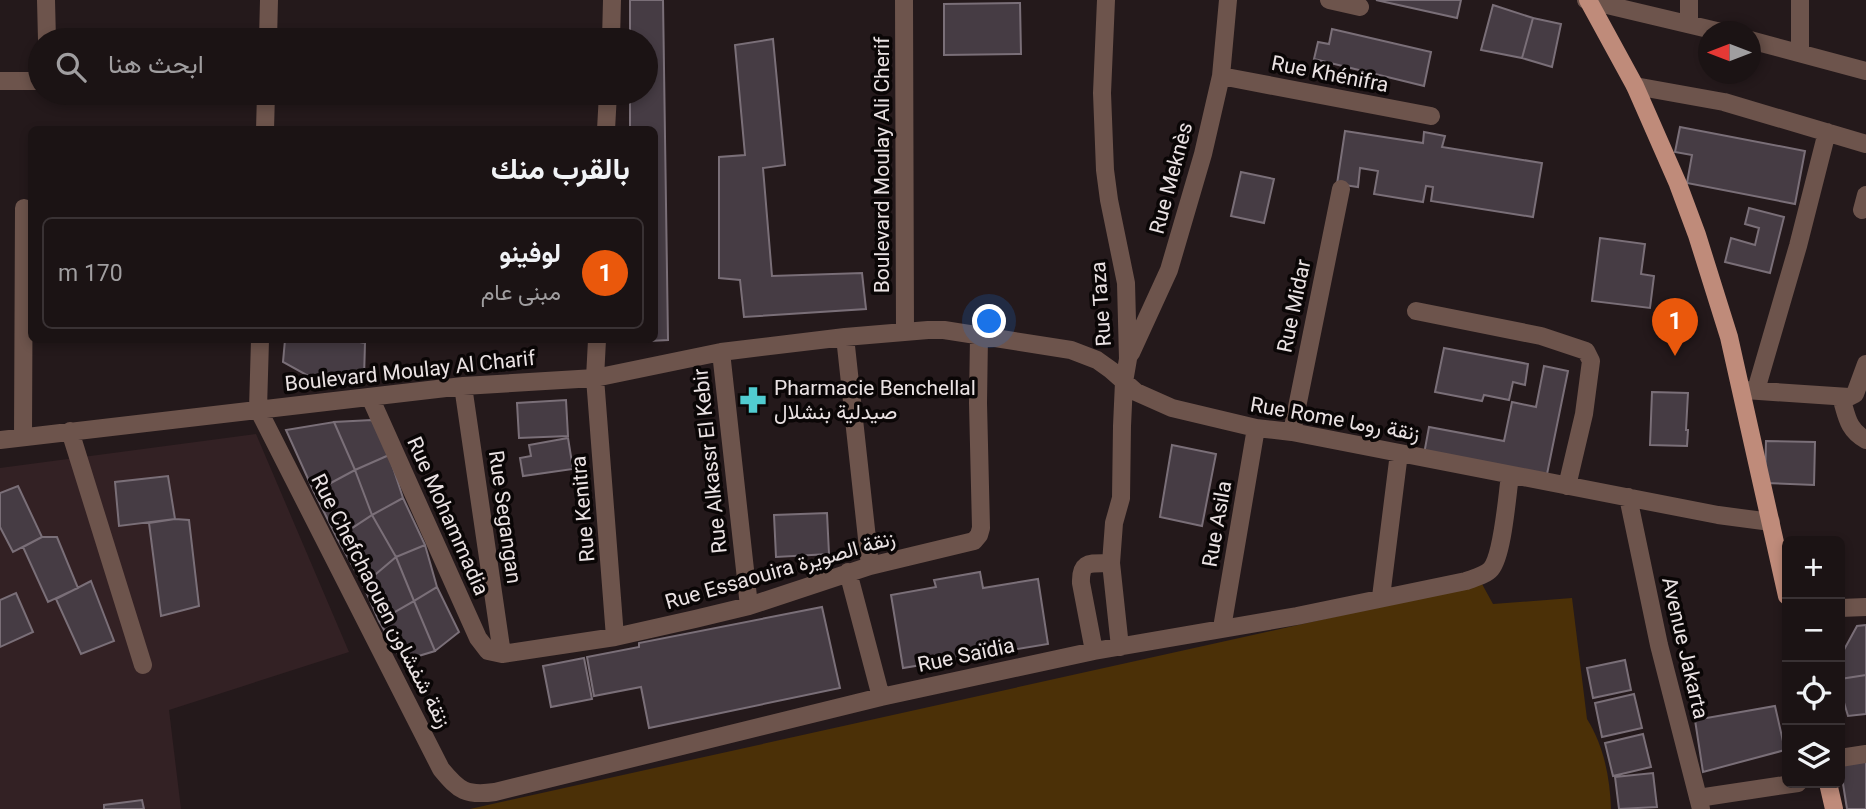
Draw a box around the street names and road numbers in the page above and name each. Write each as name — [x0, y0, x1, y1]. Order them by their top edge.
street label: Boulevard Moulay Ali Cherif — [870, 36, 894, 293]
street label: Rue Khénifra — [1269, 51, 1391, 97]
street label: Rue Meknès — [1145, 120, 1197, 236]
street label: Rue Midar — [1272, 257, 1316, 355]
street label: Rue Taza — [1086, 261, 1116, 347]
street label: Boulevard Moulay Al Charif — [284, 346, 537, 396]
street label: Rue Alkassr El Kebir — [688, 367, 732, 555]
street label: Rue Rome زنقة روما — [1248, 392, 1422, 447]
street label: Rue Mohammadia — [402, 433, 494, 599]
street label: Rue Segangan — [484, 449, 526, 585]
street label: Rue Kenitra — [566, 455, 600, 563]
street label: Rue Chefchaouen زنقة شفشاون — [305, 470, 456, 732]
street label: Rue Asila — [1198, 479, 1236, 569]
street label: Rue Essaouira زنقة الصويرة — [662, 526, 898, 615]
street label: Avenue Jakarta — [1657, 575, 1713, 721]
street label: Rue Saïdia — [915, 633, 1017, 677]

